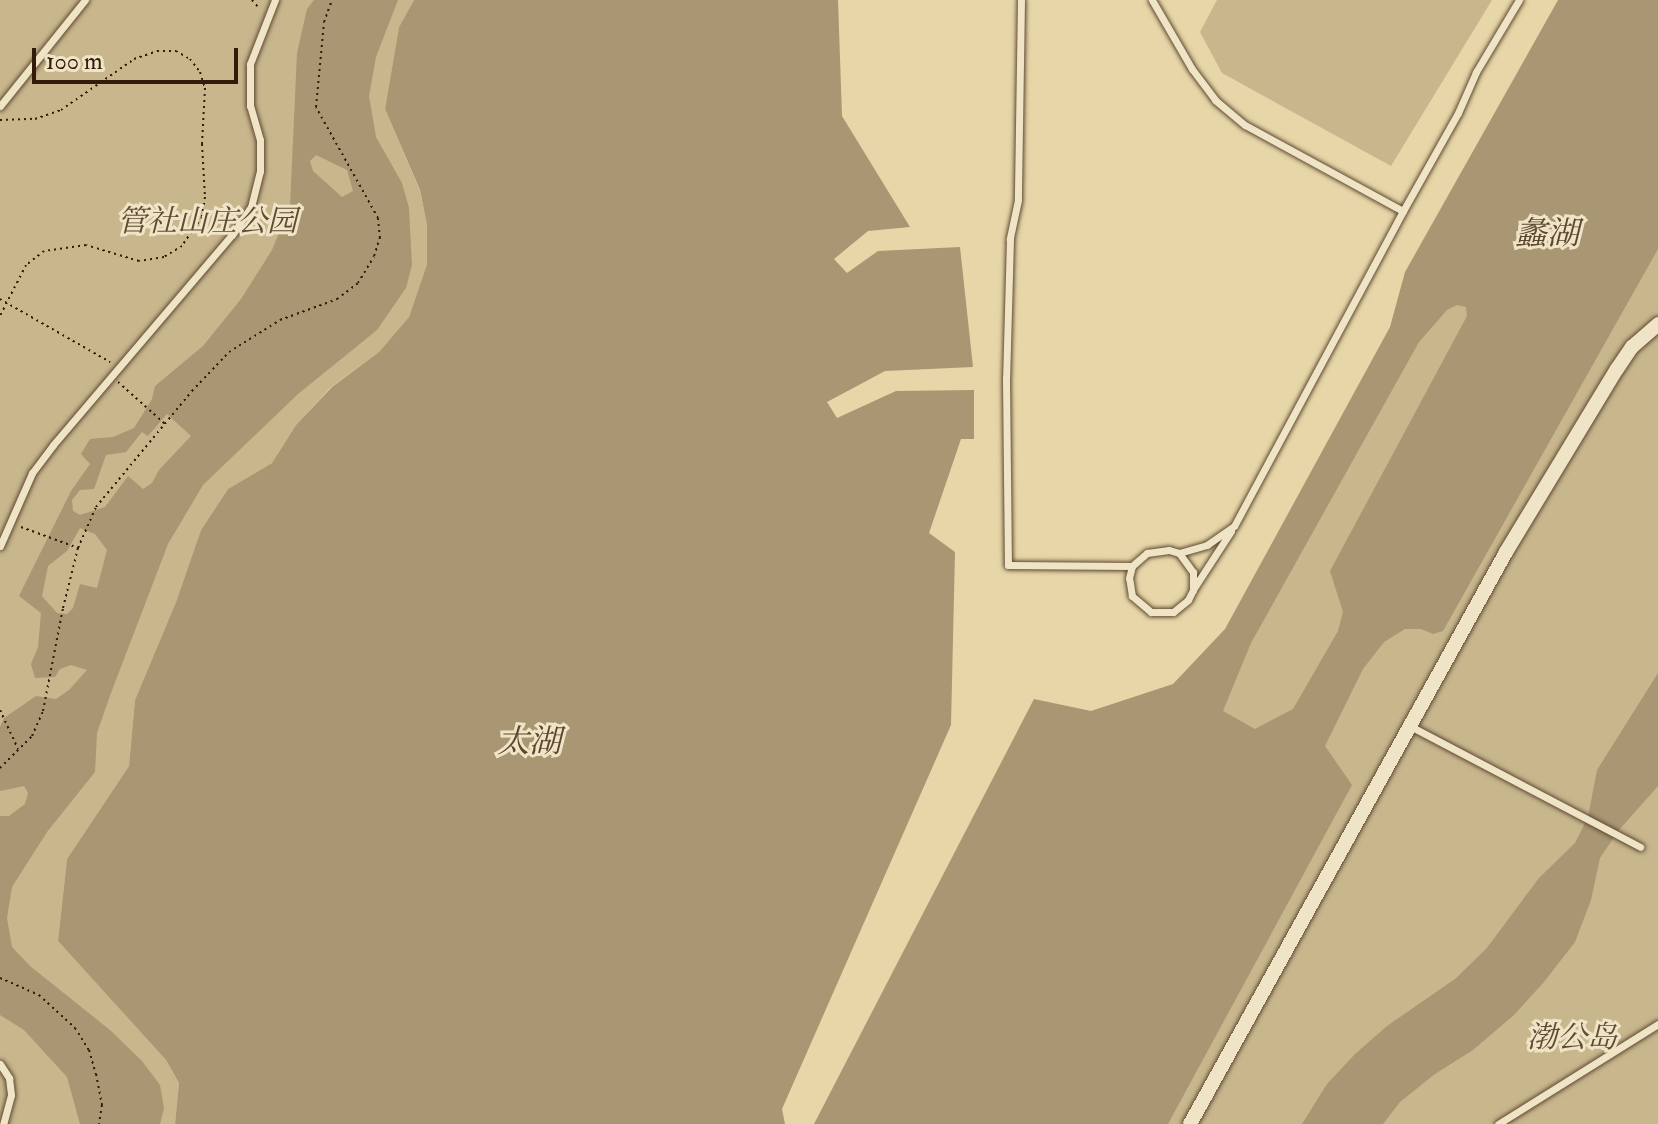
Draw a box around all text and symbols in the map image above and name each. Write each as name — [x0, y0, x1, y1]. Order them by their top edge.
scale bar — [36, 32, 242, 82]
text: 100 m — [46, 46, 103, 77]
park label: 管社山庄公园 — [117, 204, 297, 240]
water label: 蠡湖 — [1515, 215, 1579, 253]
water label: 太湖 — [497, 723, 561, 761]
park label: 渤公岛 — [1527, 1020, 1617, 1056]

